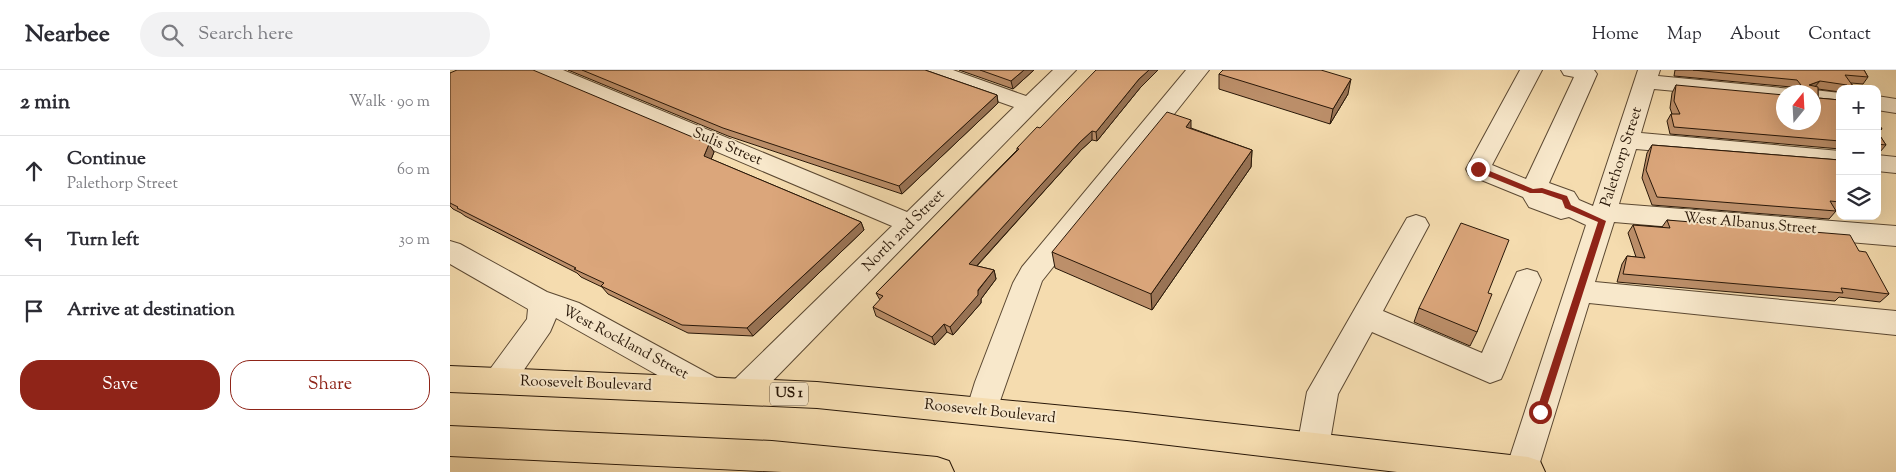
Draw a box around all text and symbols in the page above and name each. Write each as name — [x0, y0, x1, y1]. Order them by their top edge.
search box — [140, 12, 490, 57]
text: Nearbee — [25, 18, 110, 52]
icon: search — [158, 21, 186, 49]
text: Search here — [198, 21, 293, 48]
text: Home — [1592, 22, 1639, 48]
text: Map — [1667, 22, 1702, 48]
text: About — [1730, 22, 1780, 48]
text: Contact — [1808, 22, 1871, 48]
north arrow — [1776, 85, 1821, 130]
map controls — [1836, 85, 1881, 220]
button: + — [1836, 85, 1881, 130]
text: 2 min — [20, 88, 70, 118]
text: Walk · 90 m — [349, 91, 430, 114]
street label: Palethorp Street — [1596, 104, 1648, 210]
street label: Sulis Street — [689, 123, 765, 171]
button: − — [1836, 130, 1881, 175]
text: Continue — [67, 146, 146, 173]
icon: ahead — [20, 157, 48, 185]
route end — [1467, 158, 1490, 181]
text: 60 m — [397, 159, 430, 182]
text: Palethorp Street — [67, 173, 178, 196]
button: layers — [1836, 175, 1881, 220]
street label: North 2nd Street — [858, 185, 950, 277]
street label: West Albanus Street — [1683, 208, 1817, 240]
icon: left — [20, 227, 48, 255]
text: Turn left — [67, 227, 139, 254]
text: 30 m — [399, 229, 430, 252]
icon: arrive — [20, 297, 48, 325]
text: Arrive at destination — [67, 297, 235, 324]
street label: West Rockland Street — [558, 301, 692, 385]
button: Save — [20, 360, 220, 410]
button: Share — [230, 360, 430, 410]
street label: Roosevelt Boulevard — [520, 371, 653, 397]
road number: US 1 — [770, 382, 808, 406]
street label: Roosevelt Boulevard — [923, 395, 1057, 429]
route start — [1529, 401, 1552, 424]

